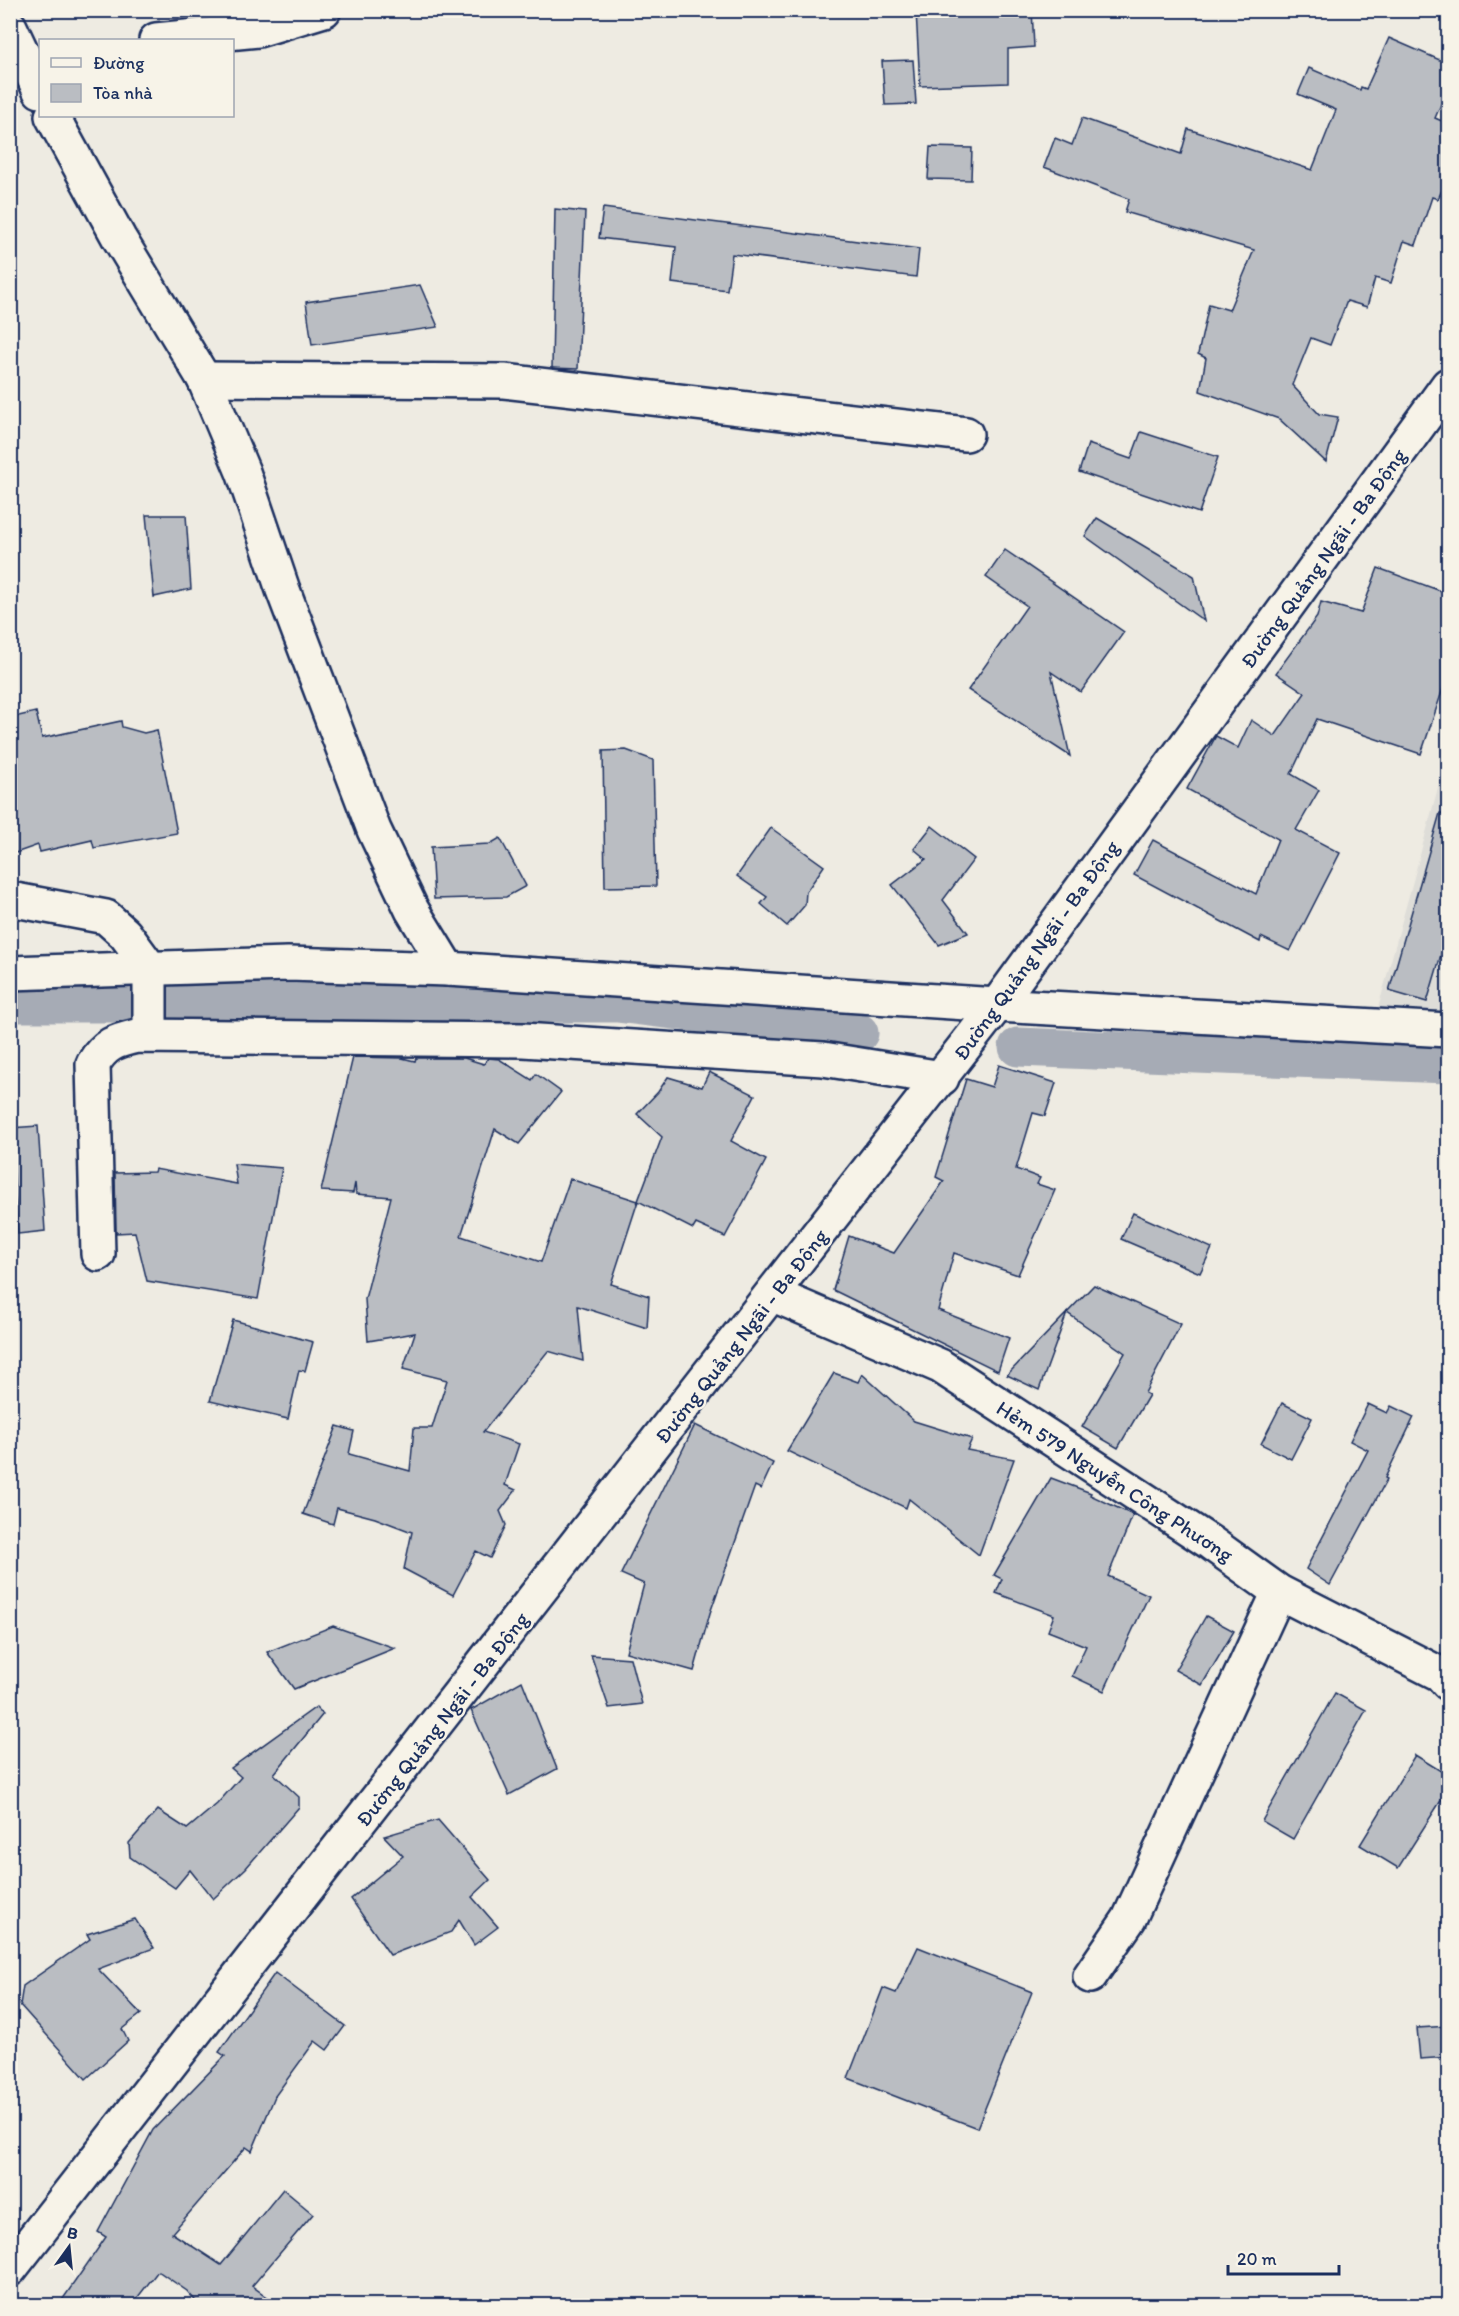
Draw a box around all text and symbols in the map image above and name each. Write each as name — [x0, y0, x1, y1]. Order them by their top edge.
legend — [39, 39, 234, 117]
text: Đường — [93, 52, 145, 74]
text: Tòa nhà — [93, 82, 153, 104]
street label: Đường Quảng Ngãi - Ba Động — [1235, 443, 1411, 673]
street label: Đường Quảng Ngãi - Ba Động — [948, 835, 1124, 1065]
street label: Đường Quảng Ngãi - Ba Động — [650, 1224, 833, 1448]
street label: Hẻm 579 Nguyễn Công Phương — [992, 1395, 1238, 1567]
street label: Đường Quảng Ngãi - Ba Động — [351, 1607, 534, 1831]
north arrow — [39, 2217, 99, 2277]
text: B — [65, 2222, 81, 2244]
scale bar — [1228, 2238, 1339, 2276]
text: 20 m — [1237, 2248, 1277, 2270]

